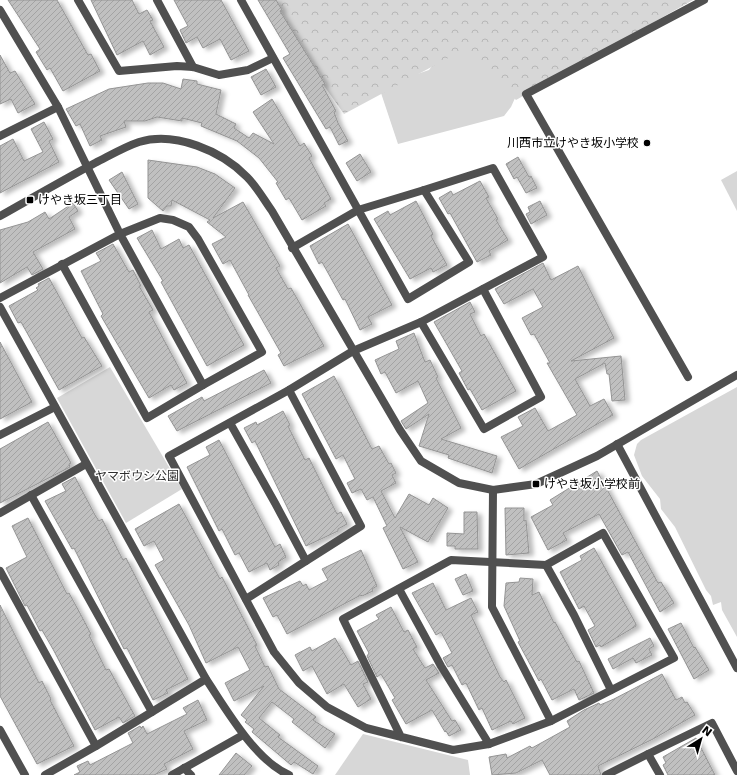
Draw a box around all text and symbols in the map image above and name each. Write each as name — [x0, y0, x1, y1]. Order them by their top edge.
place label: 川西市立けやき坂小学校 — [507, 136, 639, 150]
marker: 川西市立けやき坂小学校 — [642, 138, 652, 148]
place label: けやき坂三丁目 — [38, 193, 122, 207]
marker: けやき坂三丁目 — [25, 195, 35, 205]
park label: ヤマボウシ公園 — [95, 469, 179, 483]
place label: けやき坂小学校前 — [544, 477, 640, 491]
marker: けやき坂小学校前 — [531, 479, 541, 489]
north arrow — [681, 719, 721, 759]
text: N — [699, 723, 714, 739]

